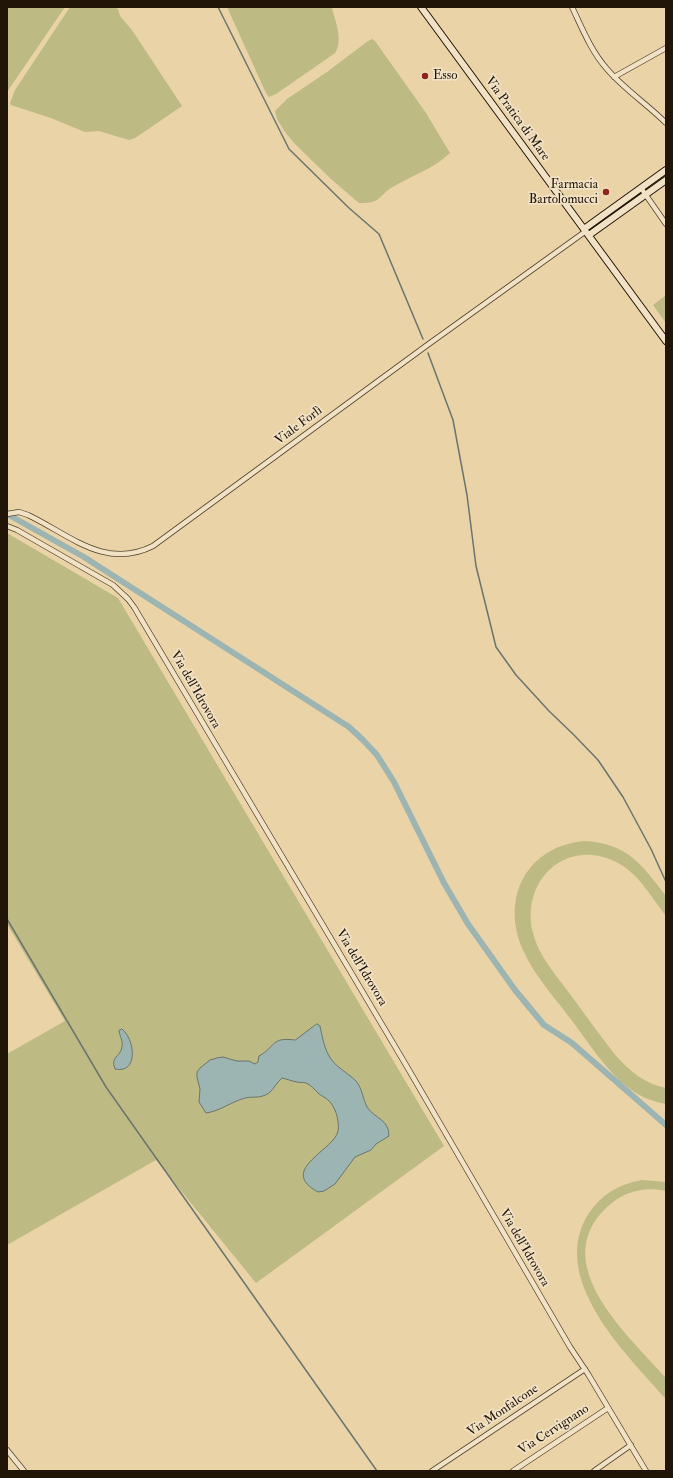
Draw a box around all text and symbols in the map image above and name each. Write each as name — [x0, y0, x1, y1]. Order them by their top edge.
place label: Esso — [433, 68, 458, 84]
marker: Esso — [420, 71, 430, 81]
street label: Via Pratica di Mare — [481, 74, 553, 164]
place label: Farmacia Bartolomucci — [529, 177, 598, 208]
marker: Farmacia Bartolomucci — [601, 187, 611, 197]
street label: Viale Forlì — [272, 403, 326, 449]
street label: Via dell'Idrovora — [167, 648, 223, 732]
street label: Via dell'Idrovora — [332, 927, 390, 1009]
street label: Via dell'Idrovora — [496, 1206, 552, 1290]
street label: Via Monfalcone — [464, 1381, 542, 1441]
street label: Via Cervignano — [516, 1401, 592, 1459]

